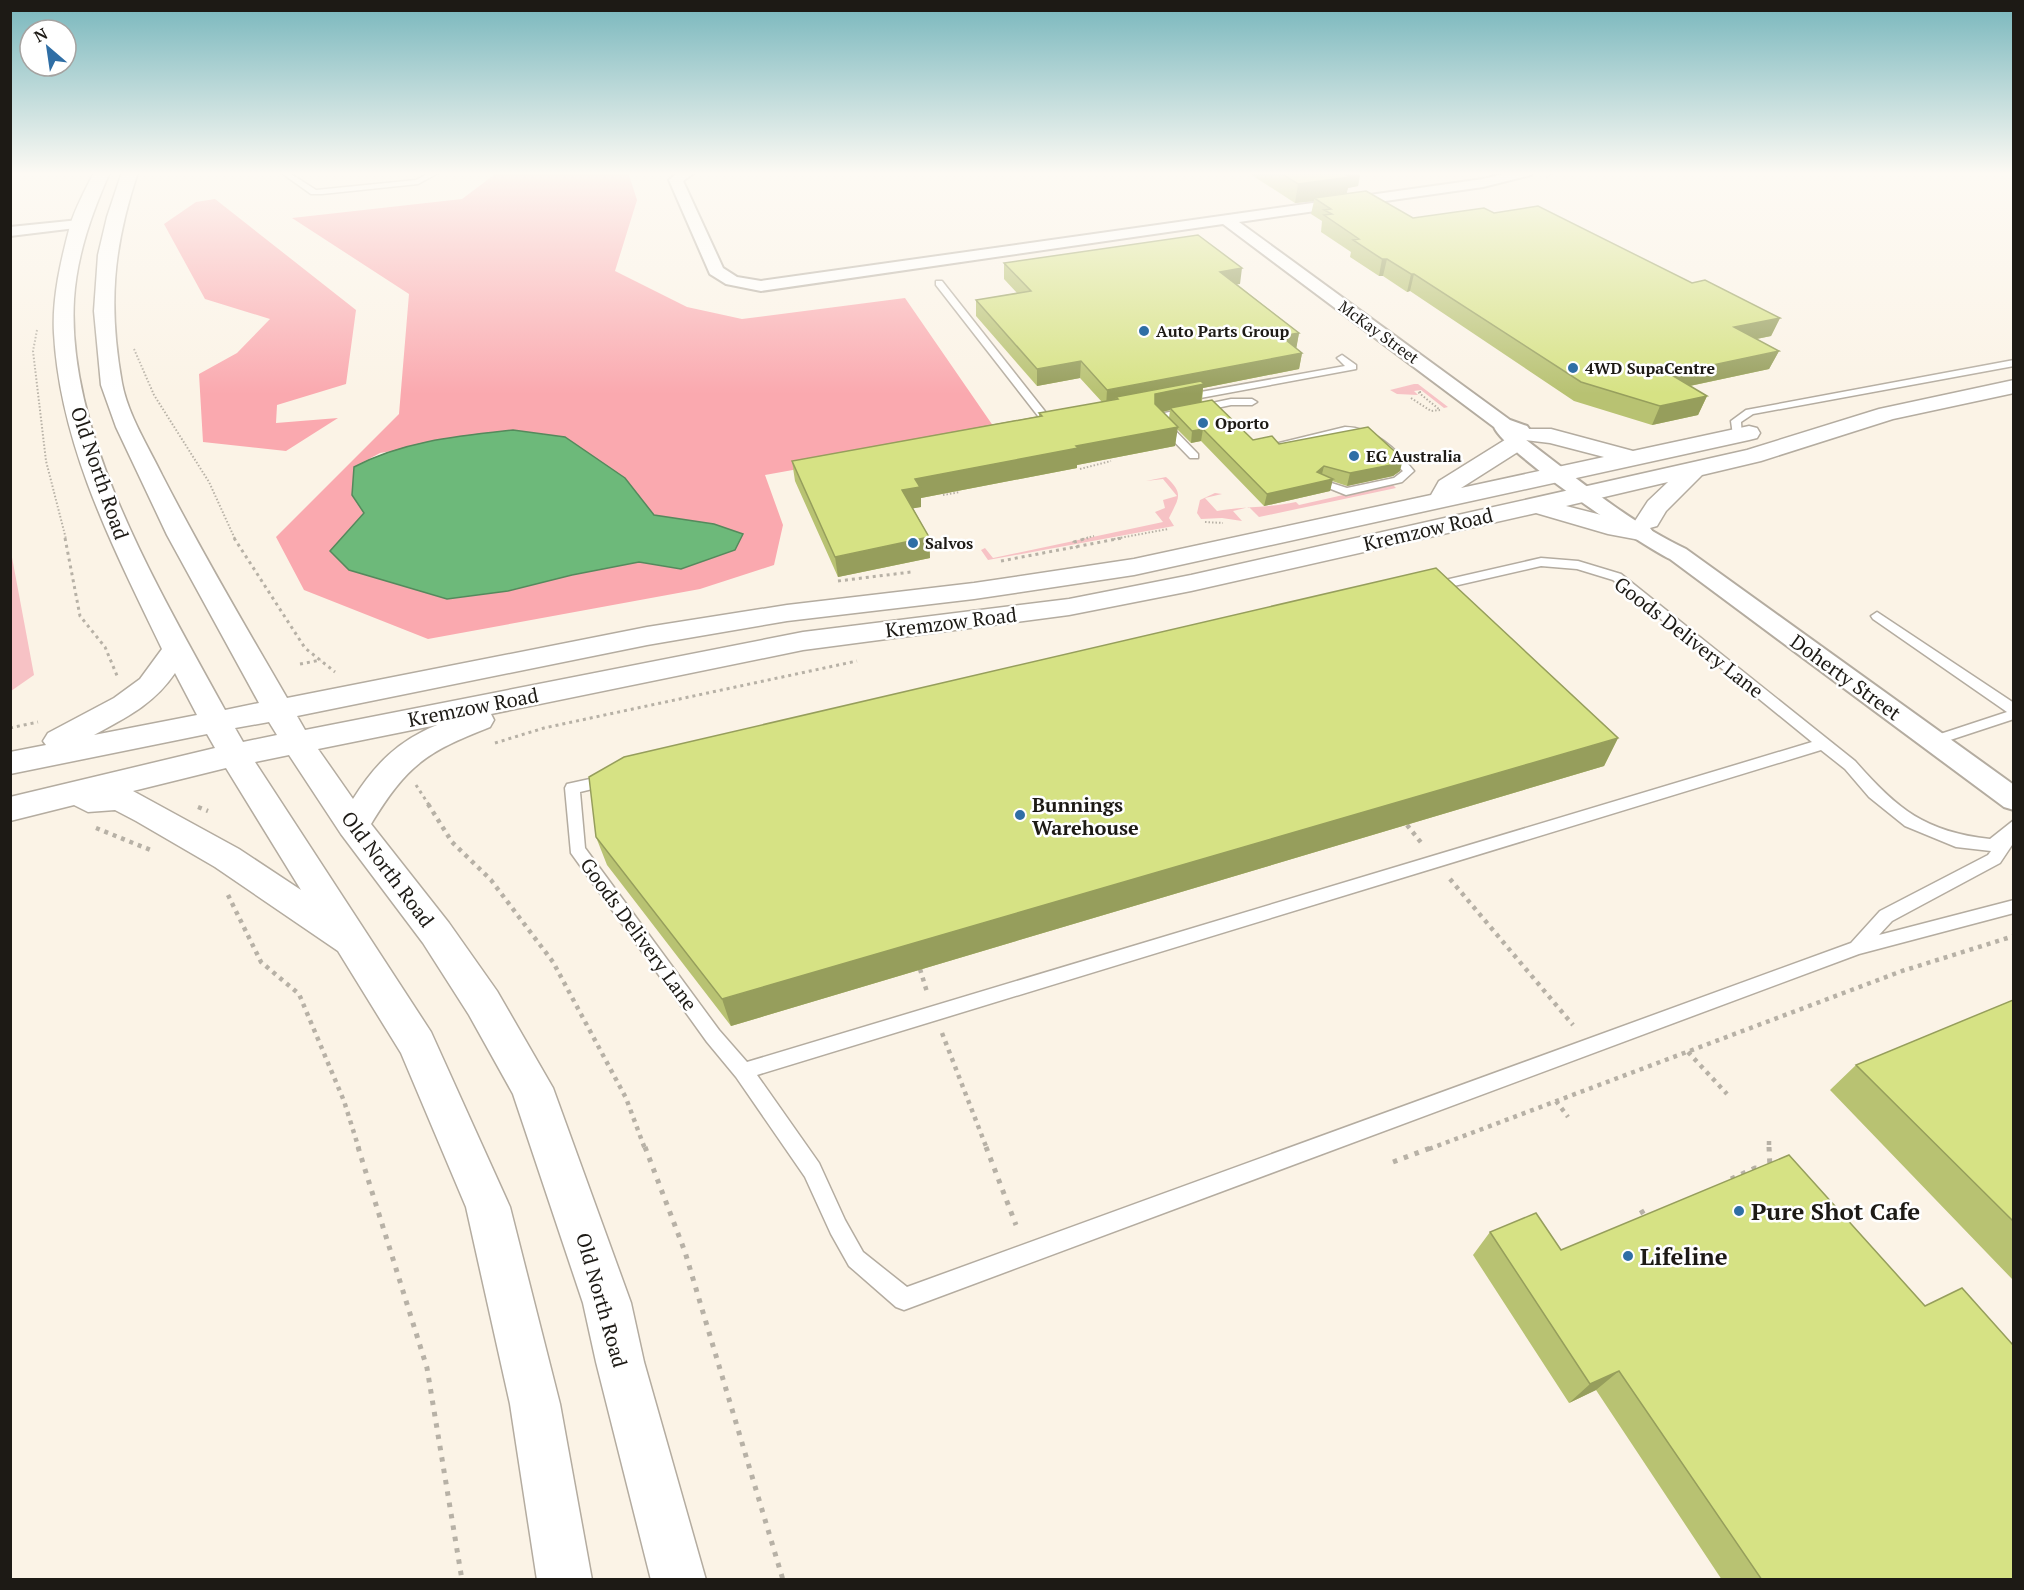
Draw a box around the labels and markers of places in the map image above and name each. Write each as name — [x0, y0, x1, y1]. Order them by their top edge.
place label: Auto Parts Group — [1156, 320, 1289, 342]
marker: Auto Parts Group — [1137, 324, 1151, 338]
place label: 4WD SupaCentre — [1585, 357, 1715, 379]
marker: 4WD SupaCentre — [1566, 361, 1580, 375]
place label: Oporto — [1215, 412, 1270, 434]
marker: Oporto — [1196, 416, 1210, 430]
place label: EG Australia — [1366, 445, 1462, 467]
marker: EG Australia — [1347, 449, 1361, 463]
place label: Salvos — [925, 532, 973, 554]
marker: Salvos — [906, 536, 920, 550]
place label: Bunnings Warehouse — [1032, 791, 1139, 841]
marker: Bunnings Warehouse — [1013, 808, 1027, 822]
place label: Pure Shot Cafe — [1751, 1195, 1920, 1227]
marker: Pure Shot Cafe — [1732, 1204, 1746, 1218]
place label: Lifeline — [1640, 1240, 1728, 1272]
marker: Lifeline — [1621, 1249, 1635, 1263]

